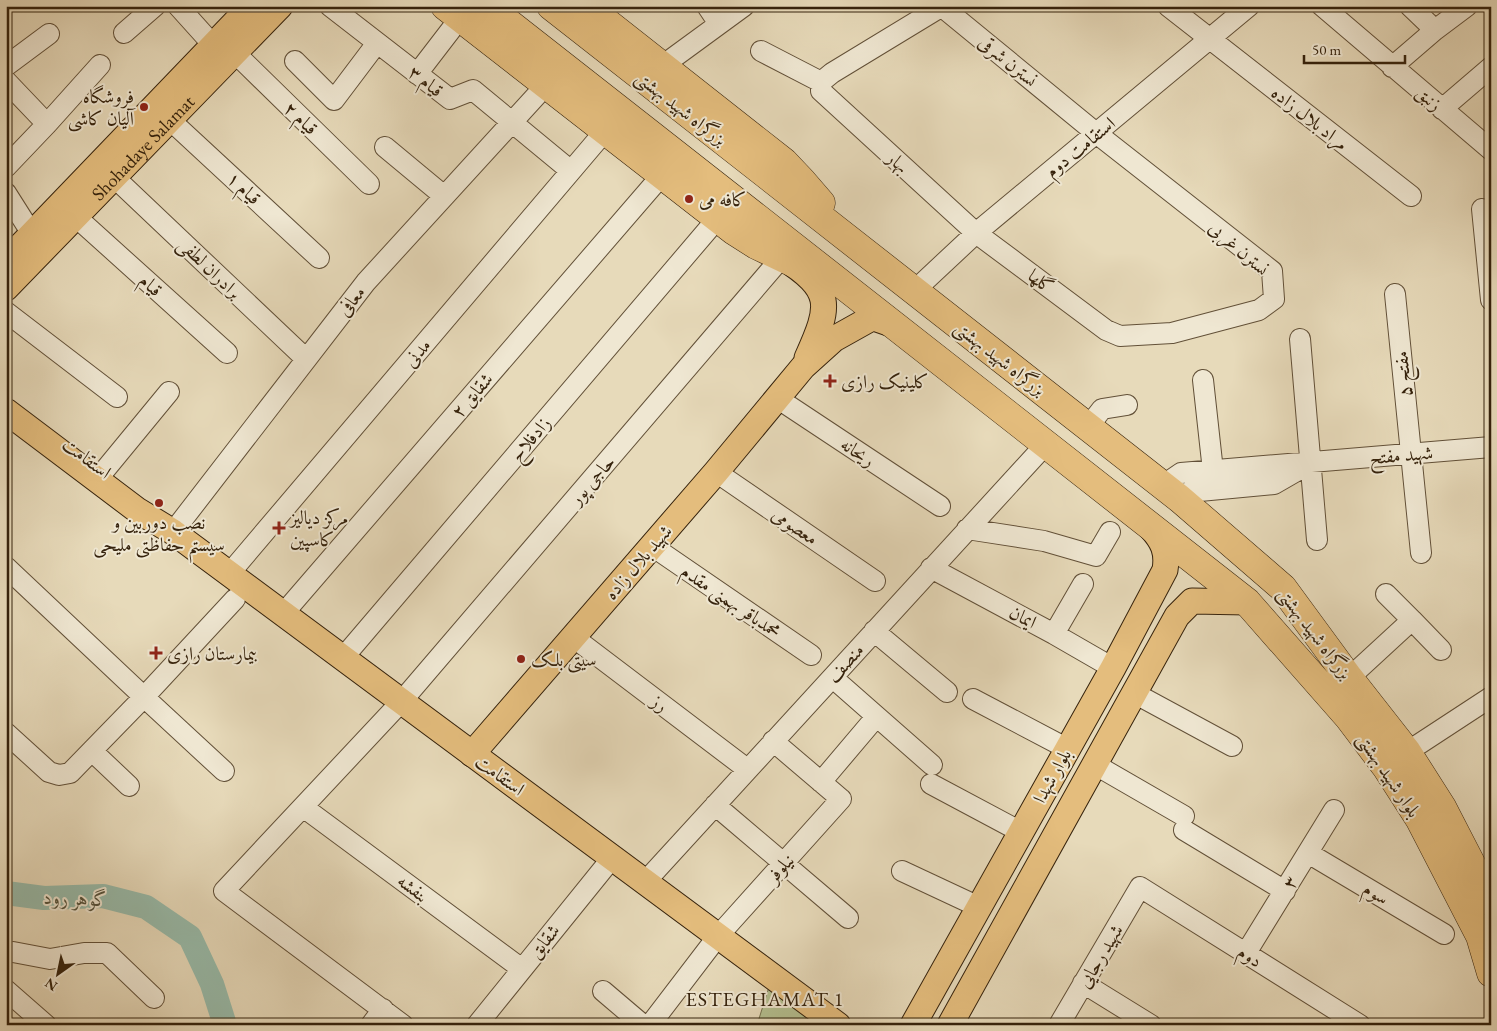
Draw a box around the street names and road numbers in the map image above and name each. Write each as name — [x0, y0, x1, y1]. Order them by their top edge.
street label: نسترن شرقی — [973, 30, 1043, 92]
street label: قیام ۳ — [401, 59, 449, 106]
street label: بزرگراه شهید بهشتی — [630, 64, 732, 153]
street label: مراد بلال زاده — [1266, 80, 1354, 157]
street label: زنبق — [1410, 80, 1448, 116]
street label: Shohadaye Salamat — [85, 89, 200, 206]
street label: قیام ۲ — [276, 96, 323, 143]
street label: استقامت دوم — [1040, 111, 1123, 186]
street label: بهار — [880, 144, 915, 179]
street label: قیام ۱ — [219, 166, 266, 213]
street label: نسترن غربی — [1202, 215, 1274, 283]
street label: برادران لطفی — [172, 232, 248, 306]
street label: گلها — [1023, 263, 1059, 299]
street label: قیام — [131, 268, 168, 305]
street label: معافی — [331, 281, 371, 321]
street label: بزرگراه شهید بهشتی — [949, 314, 1051, 403]
street label: مدنی — [398, 333, 436, 373]
street label: مفتح ۵ — [1388, 349, 1423, 398]
street label: شقایق ۲ — [445, 367, 499, 423]
street label: زادفلاح — [504, 411, 560, 470]
street label: استقامت — [57, 431, 117, 485]
street label: ریحانه — [836, 431, 880, 473]
street label: شهید مفتح — [1368, 440, 1434, 475]
street label: حاجی پور — [562, 450, 621, 512]
street label: معصومی — [767, 501, 823, 551]
street label: شهید بلال زاده — [598, 519, 678, 605]
street label: محمدباقر بهمنی مقدم — [674, 558, 786, 647]
street label: بزرگراه شهید بهشتی — [1271, 582, 1358, 685]
street label: ایمان — [1005, 599, 1041, 635]
street label: منصف — [821, 638, 869, 688]
street label: رز — [645, 687, 674, 718]
street label: بلوار شهید بهشتی — [1351, 728, 1427, 823]
street label: بلوار شهدا — [1027, 744, 1077, 808]
street label: استقامت — [470, 749, 530, 801]
street label: نیلوفر — [759, 848, 800, 890]
street label: بنفشه — [392, 868, 434, 908]
street label: ۳ — [1276, 871, 1304, 893]
street label: سوم — [1356, 876, 1394, 914]
street label: شقایق — [522, 919, 566, 963]
street label: شهید رجایی — [1071, 920, 1130, 993]
street label: دوم — [1231, 939, 1267, 977]

